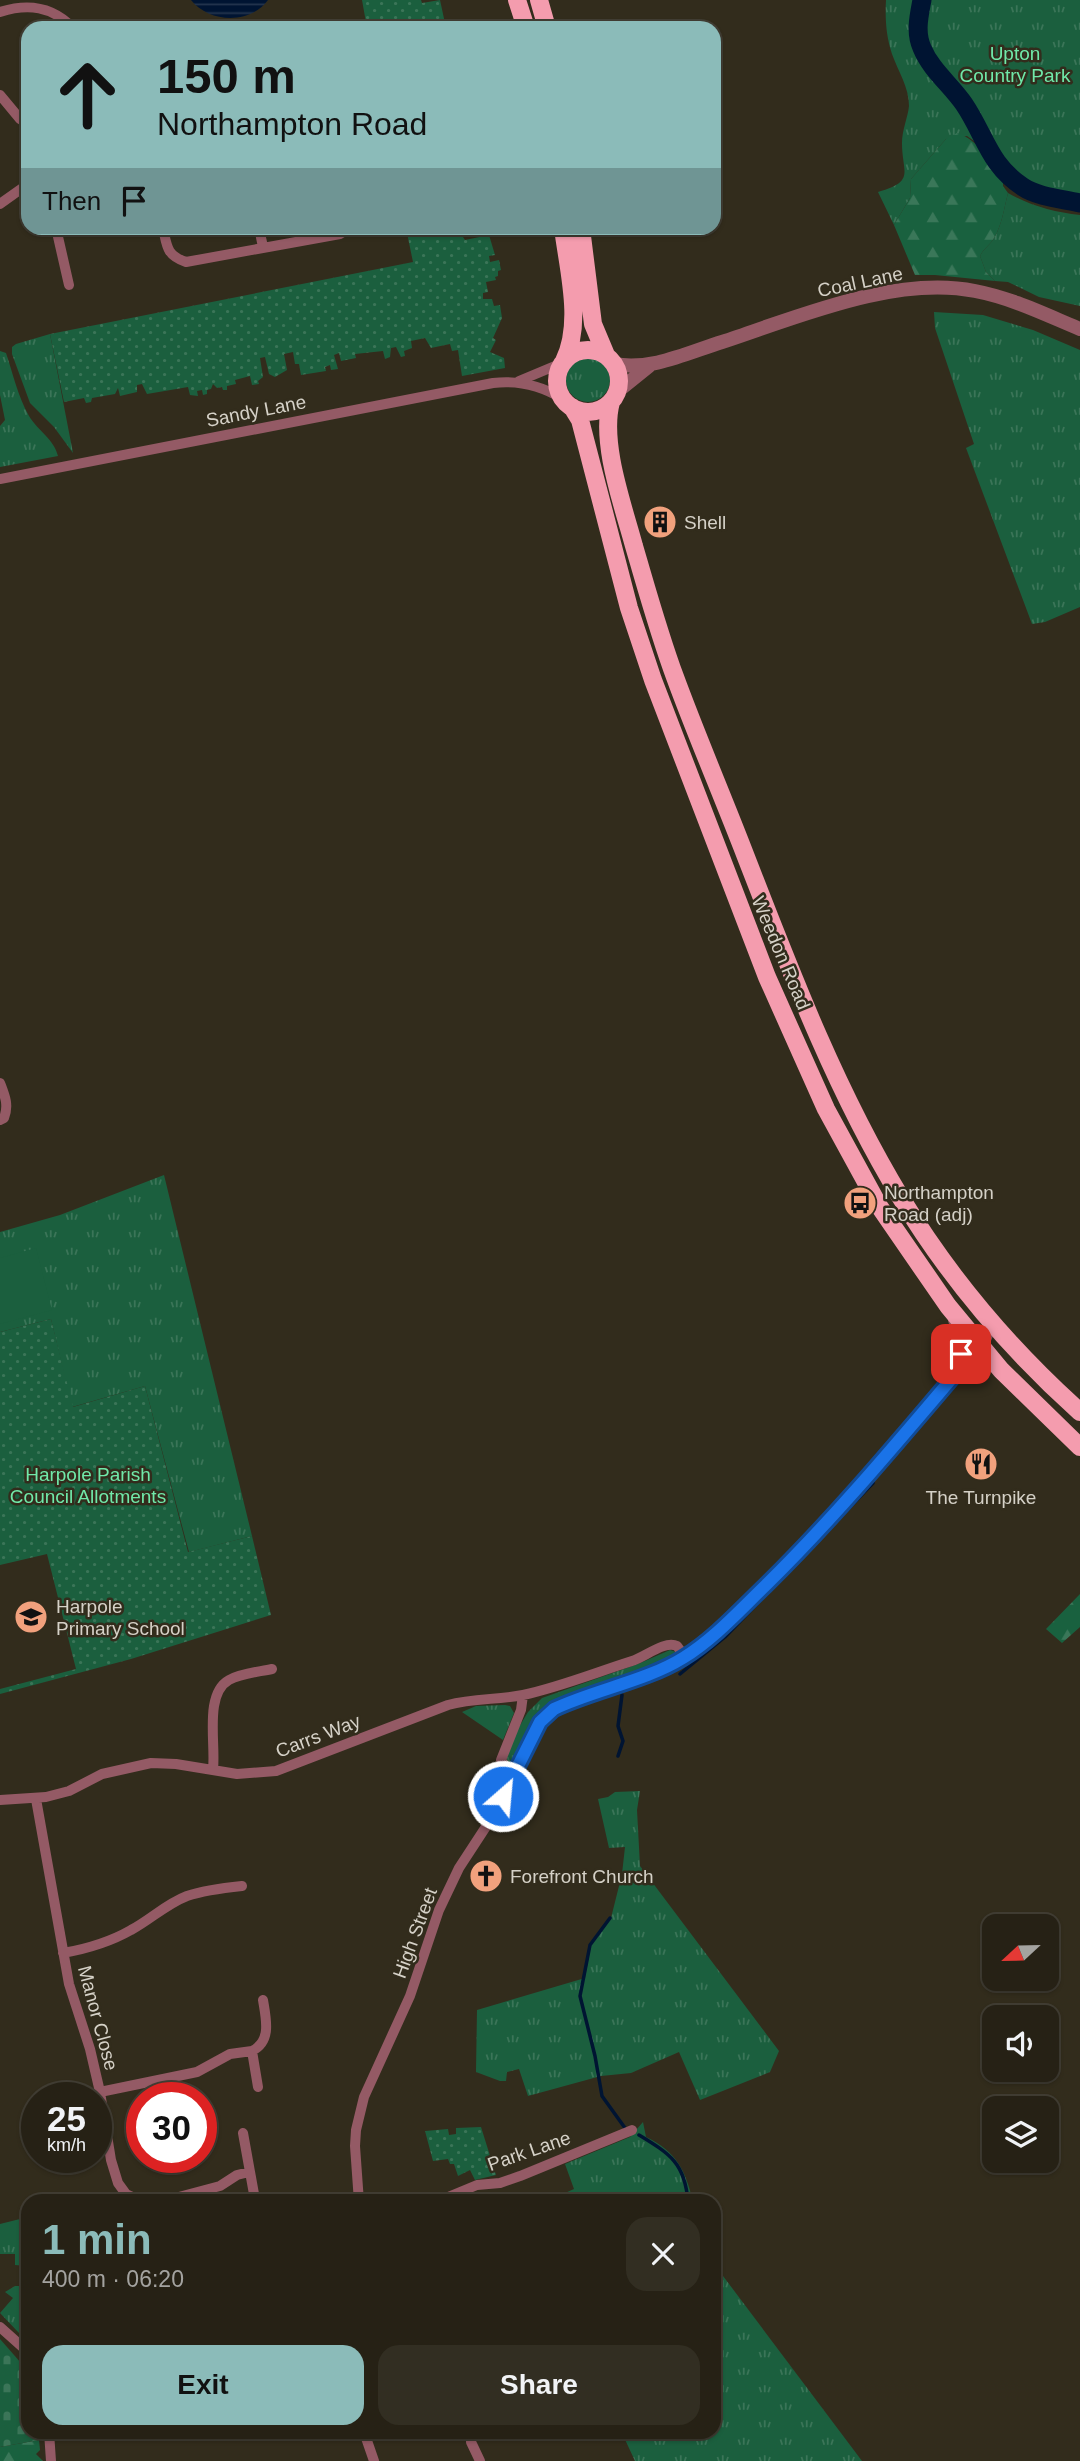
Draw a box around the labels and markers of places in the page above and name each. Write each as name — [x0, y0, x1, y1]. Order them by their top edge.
building icon: Shell — [641, 503, 679, 541]
place label: Shell — [684, 512, 726, 533]
place label: Northampton Road (adj) — [884, 1182, 994, 1225]
bus stop icon: Northampton Road (adj) — [841, 1184, 879, 1222]
pin — [931, 1324, 991, 1384]
restaurant icon: The Turnpike — [962, 1445, 1000, 1483]
place label: The Turnpike — [926, 1487, 1036, 1508]
place label: Harpole Primary School — [56, 1596, 185, 1639]
school or university icon: Harpole Primary School — [12, 1598, 50, 1636]
church icon: Forefront Church — [467, 1857, 505, 1895]
place label: Forefront Church — [510, 1866, 654, 1887]

